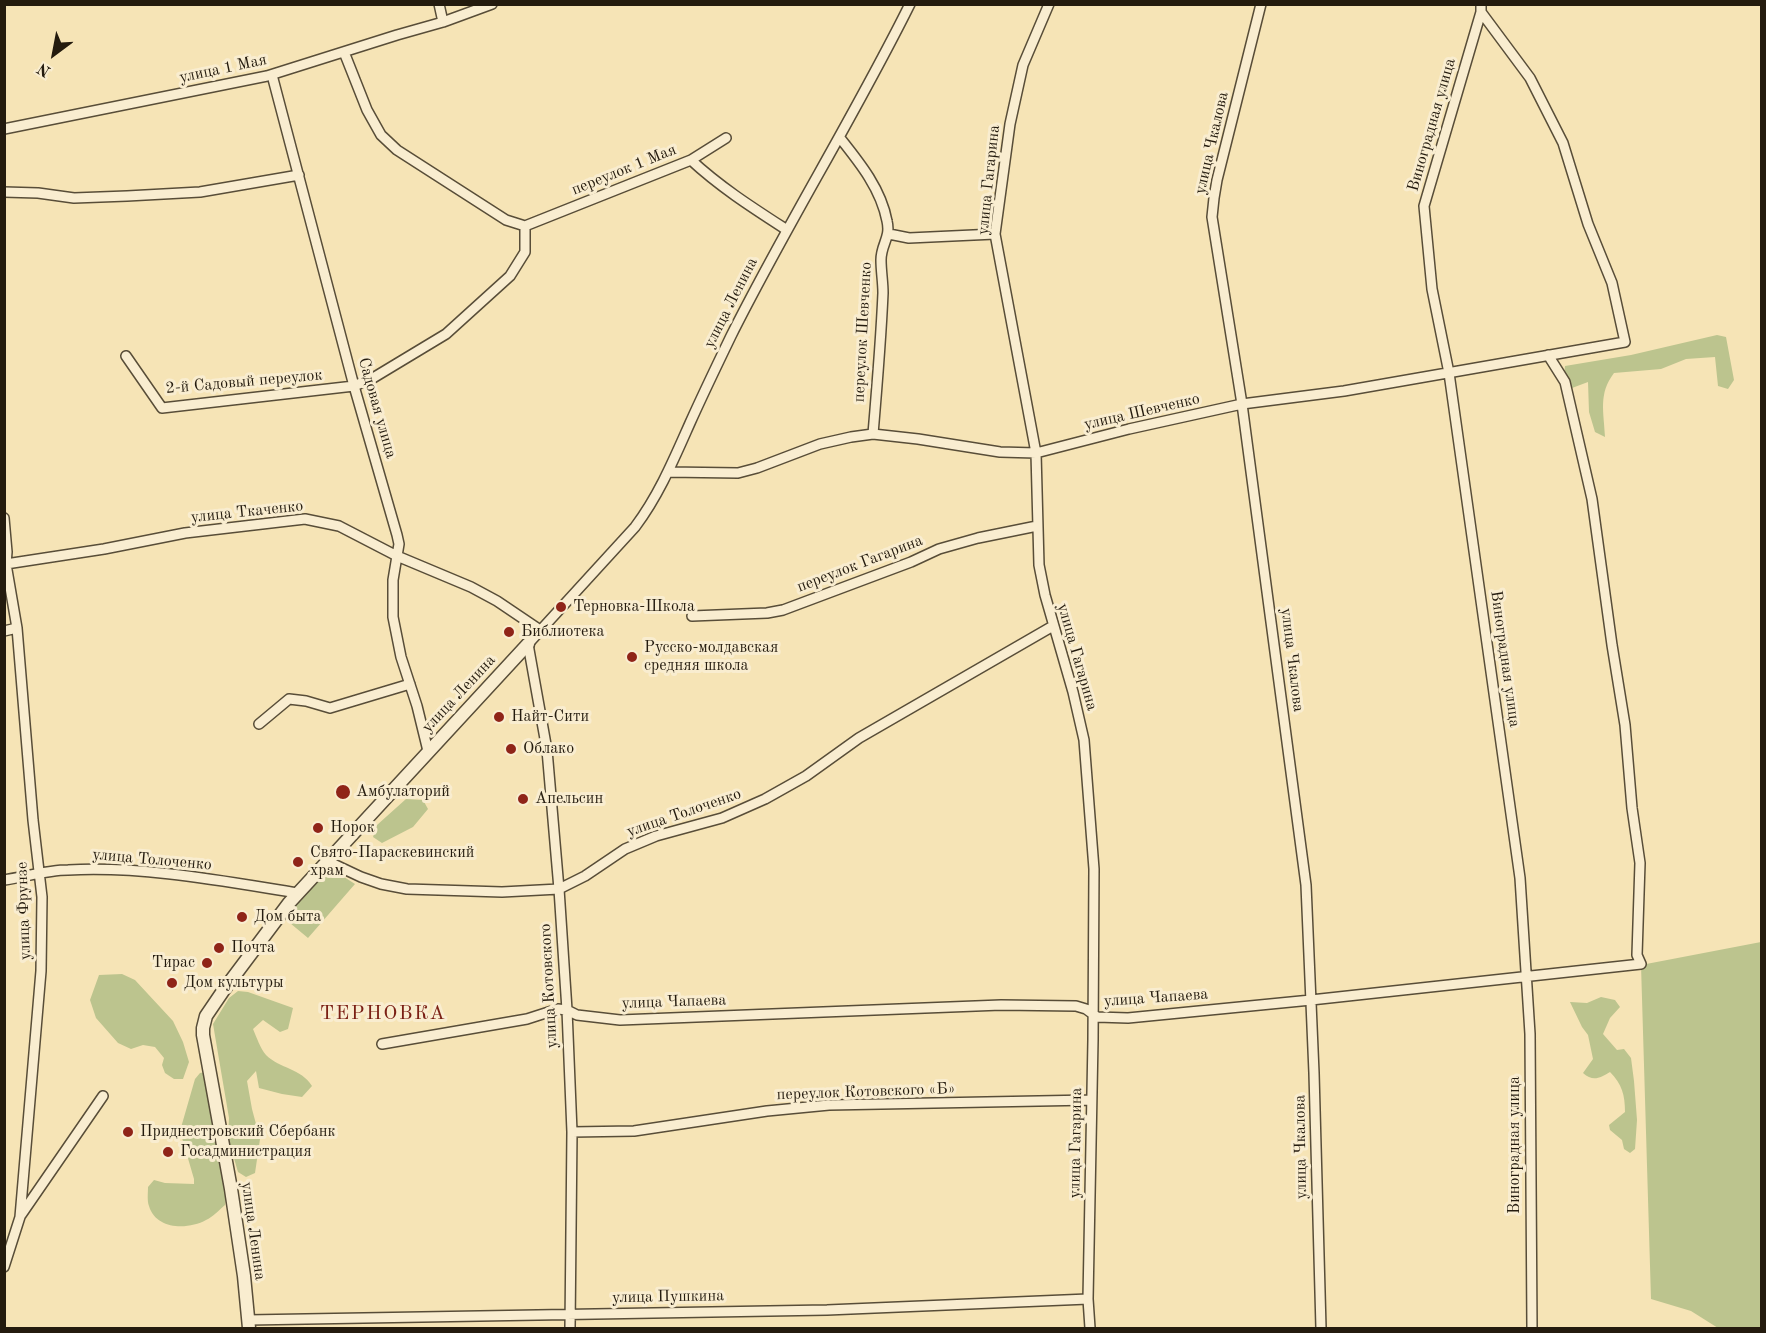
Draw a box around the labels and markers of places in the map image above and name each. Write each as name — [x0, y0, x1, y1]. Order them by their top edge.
place label: Терновка-Школа — [573, 597, 695, 617]
marker: Терновка-Школа — [554, 600, 568, 614]
place label: Библиотека — [521, 622, 604, 642]
marker: Библиотека — [502, 625, 516, 639]
place label: Русско-молдавская средняя школа — [644, 638, 778, 676]
marker: Русско-молдавская средняя школа — [625, 650, 639, 664]
place label: Найт-Сити — [511, 707, 589, 727]
marker: Найт-Сити — [492, 710, 506, 724]
place label: Облако — [523, 739, 574, 759]
marker: Облако — [504, 742, 518, 756]
place label: Амбулаторий — [356, 782, 450, 802]
marker: Амбулаторий — [334, 783, 352, 801]
place label: Апельсин — [535, 789, 603, 809]
marker: Апельсин — [516, 792, 530, 806]
place label: Норок — [330, 818, 375, 838]
marker: Норок — [311, 821, 325, 835]
place label: Свято-Параскевинский храм — [310, 843, 474, 881]
marker: Свято-Параскевинский храм — [291, 855, 305, 869]
place label: Дом быта — [254, 907, 321, 927]
marker: Дом быта — [235, 910, 249, 924]
place label: Почта — [231, 938, 275, 958]
marker: Почта — [212, 941, 226, 955]
place label: Тирас — [152, 953, 195, 973]
marker: Тирас — [200, 956, 214, 970]
place label: Дом культуры — [184, 973, 283, 993]
marker: Дом культуры — [165, 976, 179, 990]
place label: Приднестровский Сбербанк — [140, 1122, 336, 1142]
marker: Приднестровский Сбербанк — [121, 1125, 135, 1139]
place label: Госадминистрация — [180, 1142, 312, 1162]
marker: Госадминистрация — [161, 1145, 175, 1159]

